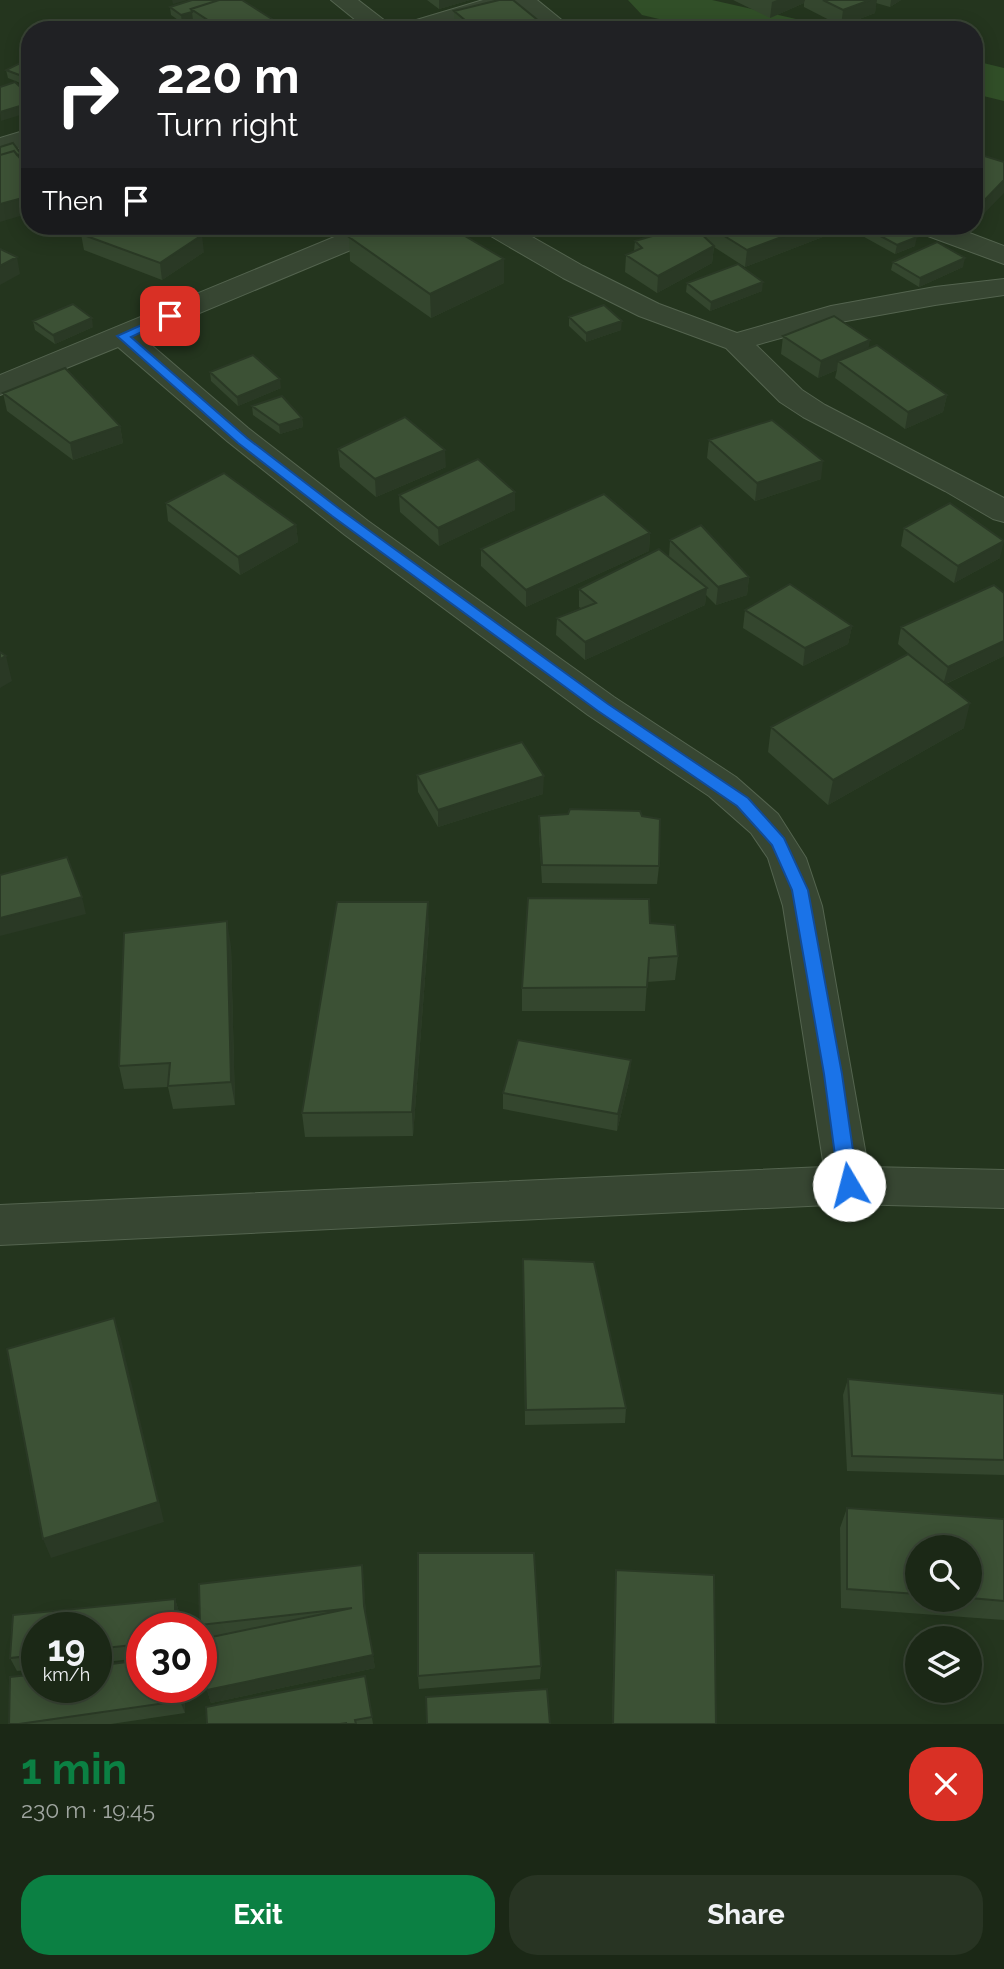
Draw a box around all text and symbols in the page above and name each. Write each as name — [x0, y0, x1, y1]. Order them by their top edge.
text: 220 m — [157, 47, 300, 104]
icon: right — [42, 49, 133, 140]
text: Turn right — [157, 106, 298, 143]
icon: arrive — [117, 182, 155, 220]
text: Then — [42, 186, 103, 216]
pin — [140, 286, 200, 346]
icon: arrive — [151, 297, 189, 335]
position arrow — [812, 1148, 886, 1222]
map controls — [905, 1535, 982, 1703]
button: search — [905, 1535, 982, 1612]
speed limit sign: 30 — [126, 1612, 217, 1703]
button: layers — [905, 1626, 982, 1703]
text: 19 — [48, 1628, 85, 1669]
text: km/h — [43, 1664, 90, 1685]
text: 1 min — [21, 1745, 127, 1794]
button: close — [909, 1747, 983, 1821]
text: 230 m · 19:45 — [21, 1796, 155, 1823]
button: Exit — [21, 1875, 495, 1955]
button: Share — [509, 1875, 983, 1955]

